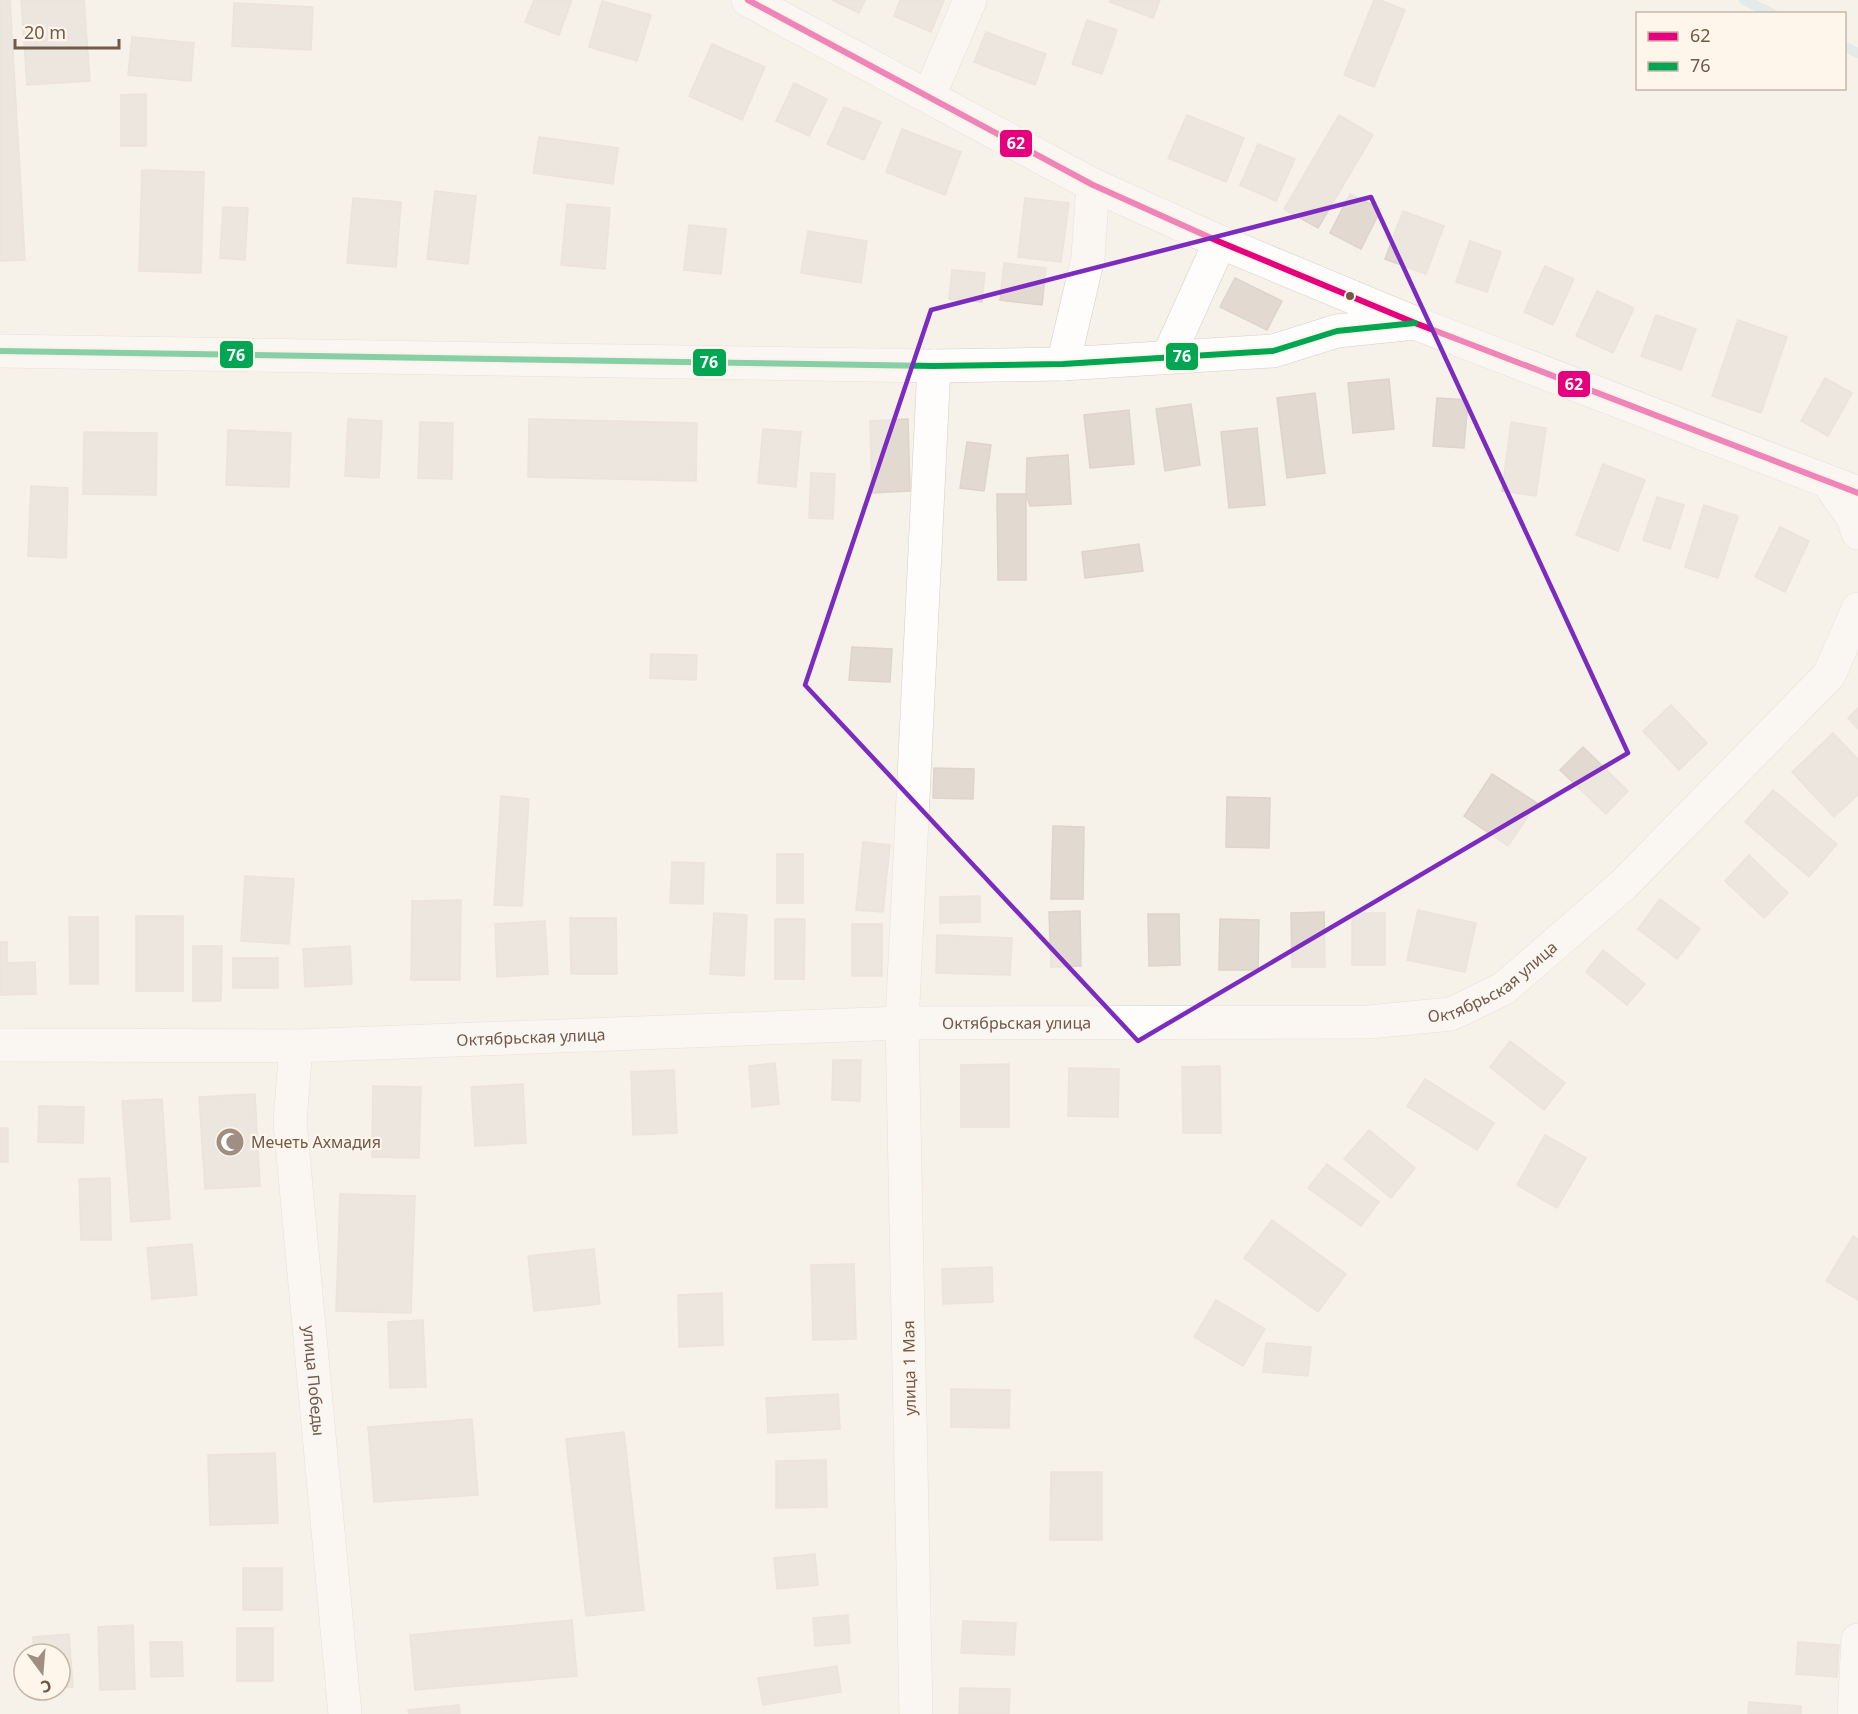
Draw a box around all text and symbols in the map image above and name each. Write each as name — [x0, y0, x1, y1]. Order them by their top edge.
scale bar — [15, 12, 118, 50]
legend — [1636, 12, 1846, 90]
text: 20 m — [24, 20, 66, 44]
text: 62 — [1690, 23, 1711, 47]
text: 76 — [1690, 53, 1711, 77]
line badge: 62 — [999, 129, 1033, 158]
text: 62 — [1007, 132, 1025, 154]
unlabelled marker — [1344, 290, 1356, 302]
line badge: 76 — [219, 340, 254, 369]
line badge: 76 — [1165, 342, 1199, 371]
text: 76 — [227, 344, 245, 366]
text: 76 — [1173, 345, 1191, 367]
line badge: 76 — [692, 348, 727, 377]
text: 76 — [700, 351, 718, 373]
line badge: 62 — [1557, 370, 1591, 398]
text: 62 — [1565, 373, 1583, 395]
street label: Октябрьская улица — [1427, 936, 1562, 1027]
street label: Октябрьская улица — [942, 1012, 1091, 1034]
street label: Октябрьская улица — [456, 1023, 606, 1051]
mosque icon: Мечеть Ахмадия — [214, 1126, 246, 1158]
place label: Мечеть Ахмадия — [251, 1131, 381, 1153]
street label: улица 1 Мая — [897, 1320, 921, 1416]
street label: улица Победы — [298, 1324, 330, 1437]
north arrow — [12, 1642, 72, 1702]
text: С — [38, 1674, 54, 1698]

